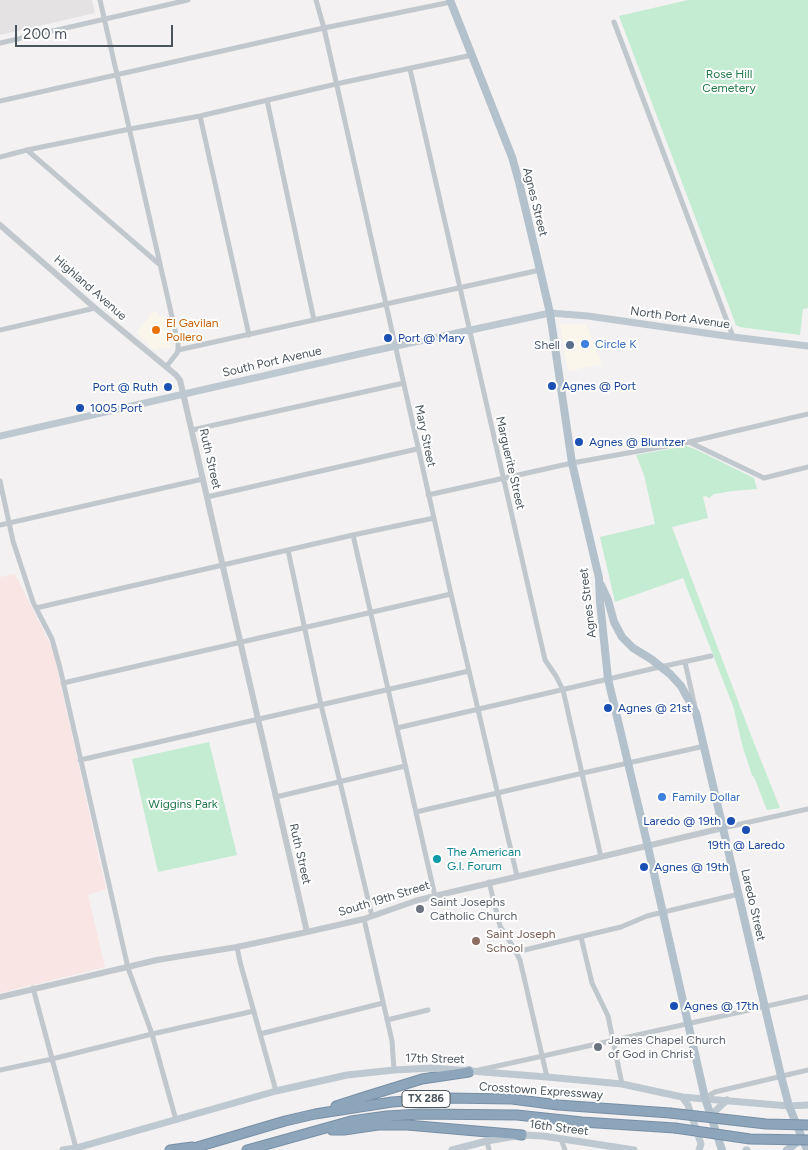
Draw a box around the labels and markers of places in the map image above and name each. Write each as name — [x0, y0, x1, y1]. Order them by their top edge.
place label: El Gavilan Pollero — [166, 316, 218, 344]
marker: El Gavilan Pollero — [150, 324, 162, 336]
place label: Port @ Mary — [398, 331, 465, 345]
marker: Port @ Mary — [382, 332, 394, 344]
place label: Circle K — [595, 337, 636, 351]
place label: Shell — [534, 338, 560, 352]
marker: Circle K — [579, 338, 591, 350]
marker: Shell — [564, 339, 576, 351]
place label: Agnes @ Port — [562, 379, 636, 393]
place label: Port @ Ruth — [92, 380, 158, 394]
marker: Agnes @ Port — [546, 380, 558, 392]
marker: Port @ Ruth — [162, 381, 174, 393]
place label: 1005 Port — [90, 401, 143, 415]
marker: 1005 Port — [74, 402, 86, 414]
place label: Agnes @ Bluntzer — [589, 435, 685, 449]
marker: Agnes @ Bluntzer — [573, 436, 585, 448]
place label: Agnes @ 21st — [618, 701, 692, 715]
marker: Agnes @ 21st — [602, 702, 614, 714]
place label: Family Dollar — [672, 790, 740, 804]
marker: Family Dollar — [656, 791, 668, 803]
place label: Laredo @ 19th — [643, 814, 721, 828]
marker: Laredo @ 19th — [725, 815, 737, 827]
marker: 19th @ Laredo — [740, 824, 752, 836]
place label: 19th @ Laredo — [707, 838, 785, 852]
place label: The American G.I. Forum — [447, 845, 521, 873]
marker: The American G.I. Forum — [431, 853, 443, 865]
place label: Agnes @ 19th — [654, 860, 729, 874]
marker: Agnes @ 19th — [638, 861, 650, 873]
place label: Saint Josephs Catholic Church — [430, 895, 517, 923]
marker: Saint Josephs Catholic Church — [414, 903, 426, 915]
place label: Saint Joseph School — [486, 927, 556, 955]
marker: Saint Joseph School — [470, 935, 482, 947]
place label: Agnes @ 17th — [684, 999, 758, 1013]
marker: Agnes @ 17th — [668, 1000, 680, 1012]
place label: James Chapel Church of God in Christ — [608, 1033, 726, 1061]
marker: James Chapel Church of God in Christ — [592, 1041, 604, 1053]

